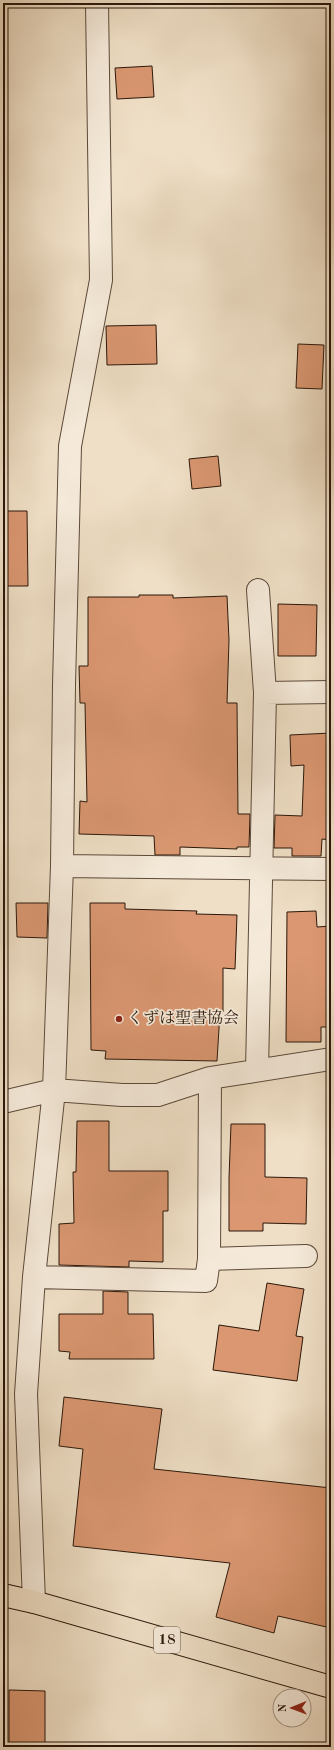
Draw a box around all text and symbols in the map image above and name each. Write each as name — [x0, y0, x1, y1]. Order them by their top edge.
place label: くずは聖書協会 — [127, 1009, 239, 1027]
marker: くずは聖書協会 — [114, 1014, 124, 1024]
road number: 18 — [154, 1627, 180, 1653]
north arrow — [272, 1688, 312, 1728]
text: N — [278, 1703, 289, 1712]

